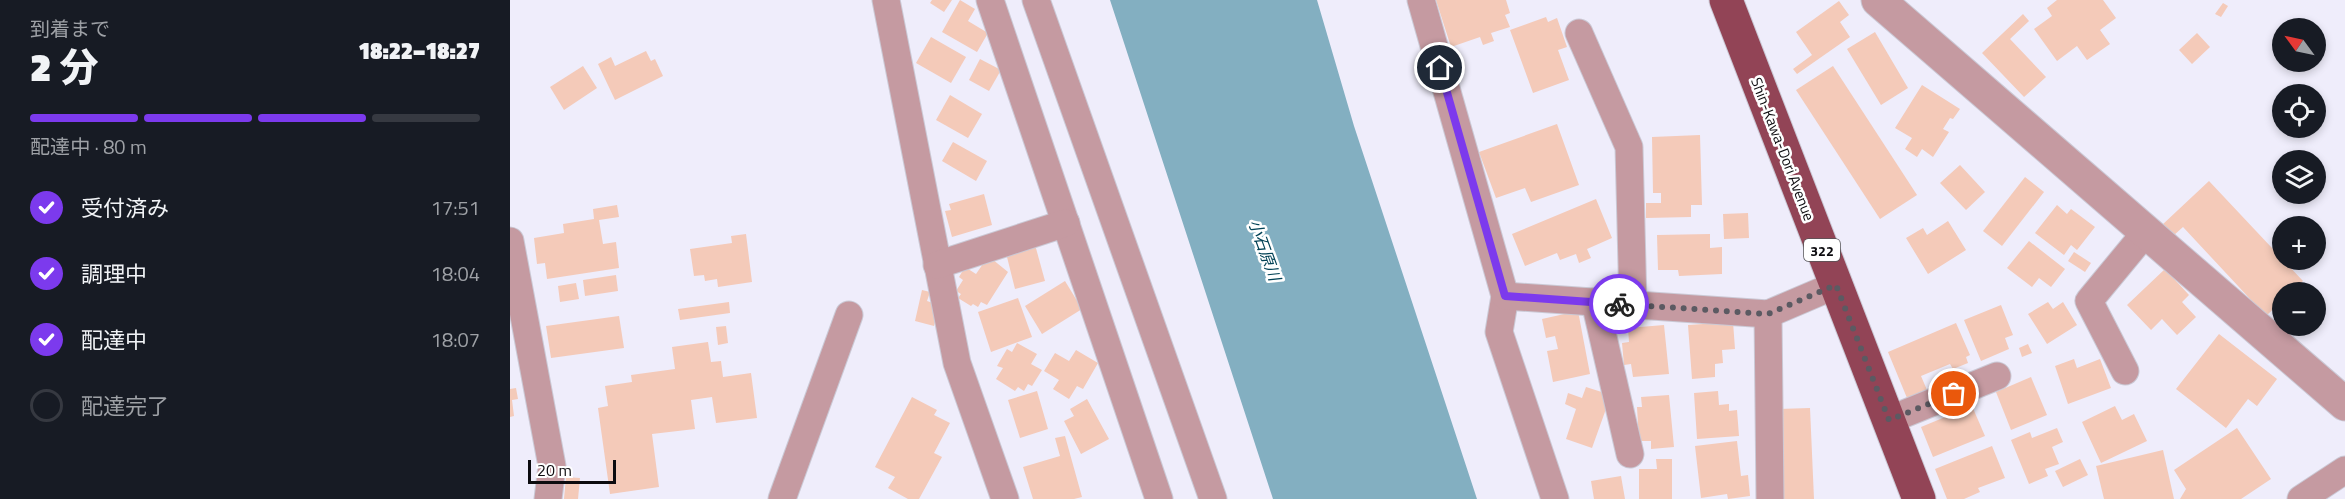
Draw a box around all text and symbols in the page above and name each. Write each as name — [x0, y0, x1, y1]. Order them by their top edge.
text: 到着まで — [30, 13, 110, 44]
north arrow — [2272, 18, 2326, 72]
map controls — [2272, 18, 2326, 336]
text: 18:22–18:27 — [358, 34, 480, 68]
text: 2 分 — [30, 37, 99, 96]
pin — [1414, 42, 1465, 93]
icon: home — [1423, 51, 1456, 84]
street label: Shin-Kawa-Dori Avenue — [1745, 74, 1821, 224]
button: locate — [2272, 84, 2326, 138]
text: 配達中 · 80 m — [30, 131, 147, 162]
button: layers — [2272, 150, 2326, 204]
icon: check — [30, 191, 63, 224]
text: 受付済み — [81, 191, 169, 225]
text: 17:51 — [431, 192, 480, 223]
water label: 小石原川 — [1243, 216, 1288, 286]
button: + — [2272, 216, 2326, 270]
road number: 322 — [1804, 239, 1840, 261]
icon: check — [30, 257, 63, 290]
text: 調理中 — [81, 257, 147, 291]
text: 18:04 — [431, 258, 480, 289]
courier — [1589, 274, 1649, 334]
button: − — [2272, 282, 2326, 336]
icon: bike — [1603, 288, 1636, 321]
icon: check — [30, 323, 63, 356]
text: 配達中 — [81, 323, 147, 357]
text: 18:07 — [431, 324, 480, 355]
pin — [1928, 368, 1979, 419]
icon: bag — [1937, 377, 1970, 410]
text: 配達完了 — [81, 389, 169, 423]
scale bar — [528, 457, 616, 484]
text: 20 m — [537, 458, 572, 482]

